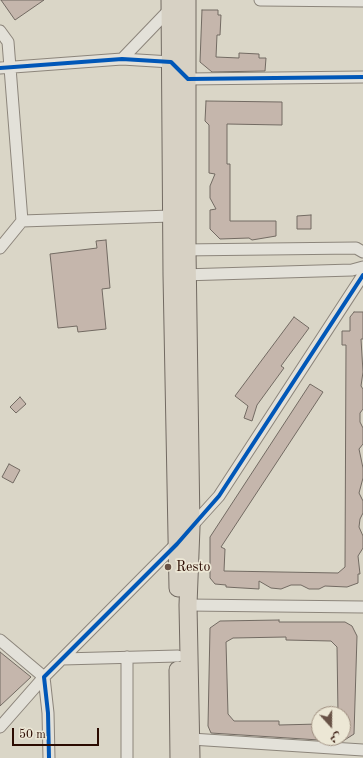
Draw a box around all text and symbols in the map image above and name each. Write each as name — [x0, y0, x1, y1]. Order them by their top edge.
place label: Resto — [176, 559, 210, 575]
marker: Resto — [163, 562, 173, 572]
north arrow — [311, 706, 351, 746]
scale bar — [14, 720, 101, 746]
text: 50 m — [19, 729, 46, 741]
text: ش — [328, 730, 342, 744]

